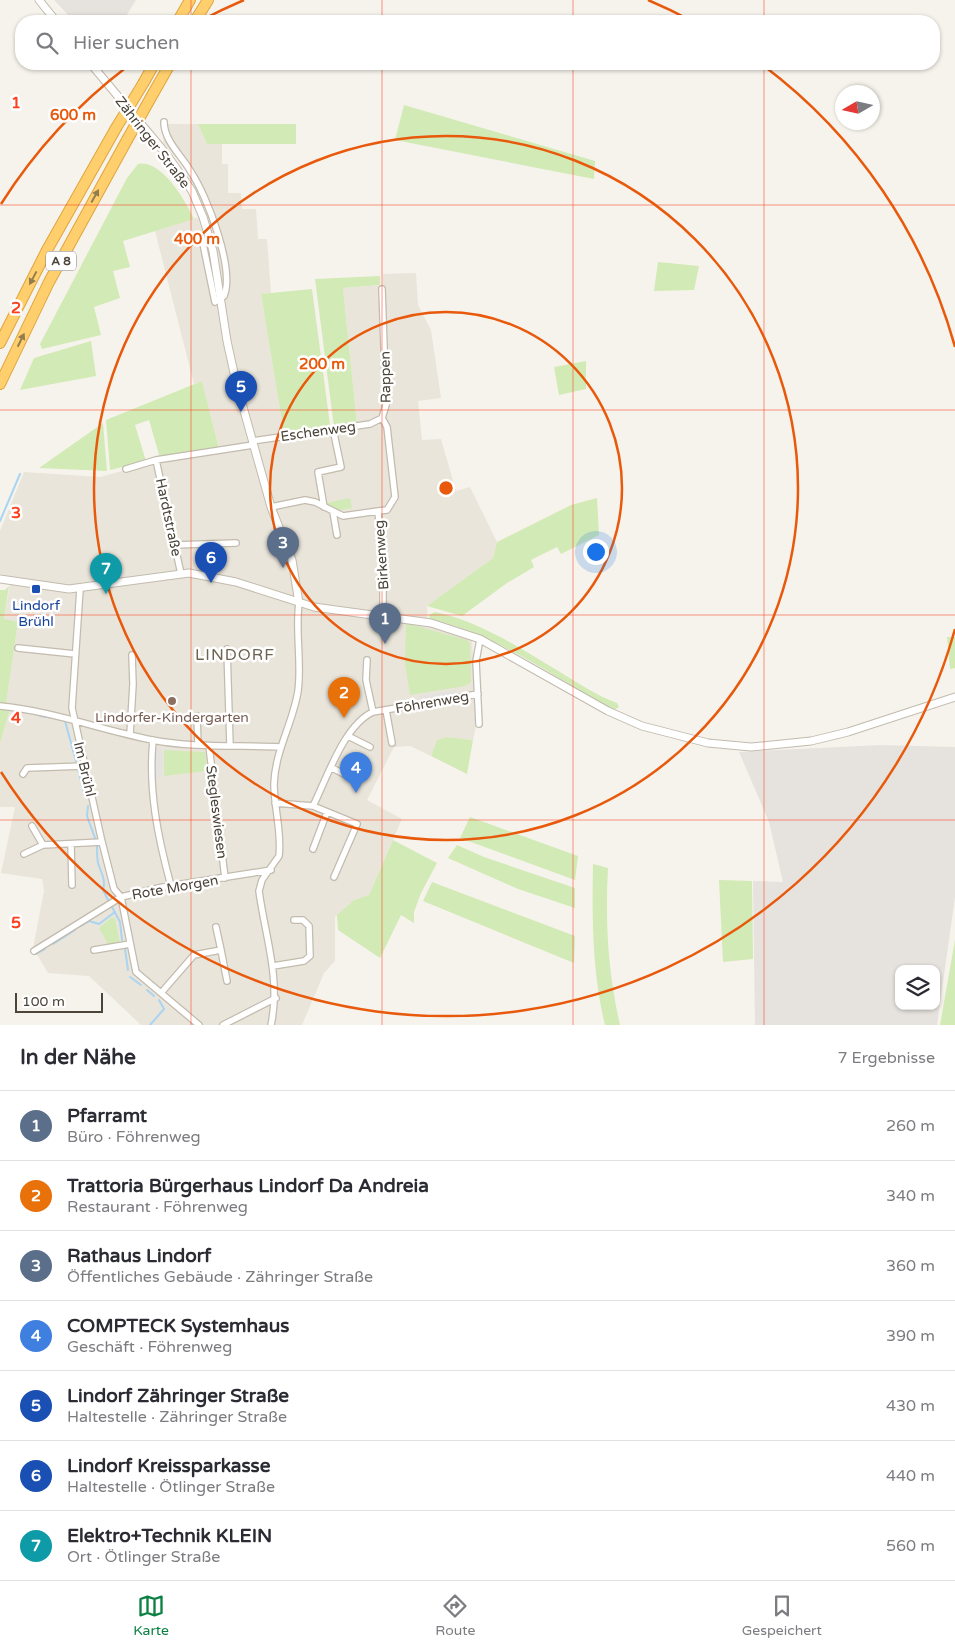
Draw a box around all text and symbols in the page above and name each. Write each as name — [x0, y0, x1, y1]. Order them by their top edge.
search box — [15, 15, 940, 70]
icon: search — [33, 29, 61, 57]
text: Hier suchen — [73, 32, 180, 54]
north arrow — [835, 85, 880, 130]
text: 1 — [11, 93, 21, 113]
street label: Zähringer Straße — [111, 93, 194, 192]
text: 600 m — [50, 106, 96, 124]
one-way arrow — [91, 188, 99, 203]
text: 400 m — [174, 230, 220, 248]
road number: A 8 — [46, 252, 76, 270]
one-way arrow — [29, 271, 37, 285]
text: 2 — [11, 298, 21, 318]
one-way arrow — [17, 333, 25, 347]
street label: Rappen — [377, 351, 394, 403]
text: 200 m — [299, 355, 345, 373]
pin: 5 — [225, 371, 257, 412]
street label: Eschenweg — [279, 418, 357, 445]
street label: Hardtstraße — [152, 476, 185, 558]
centre of rings — [437, 479, 455, 497]
text: 3 — [11, 503, 21, 523]
street label: Birkenweg — [371, 519, 392, 590]
pin: 3 — [267, 527, 299, 568]
your location — [583, 539, 609, 565]
pin: 6 — [195, 542, 227, 583]
pin: 7 — [90, 553, 122, 594]
marker: Lindorf Brühl — [30, 583, 42, 595]
place label: Lindorf Brühl — [12, 597, 61, 630]
pin: 1 — [369, 603, 401, 644]
district label: LINDORF — [195, 645, 275, 665]
pin: 2 — [328, 677, 360, 718]
street label: Föhrenweg — [394, 688, 470, 717]
marker: Lindorfer-Kindergarten — [166, 695, 178, 707]
text: 4 — [11, 708, 21, 728]
place label: Lindorfer-Kindergarten — [95, 709, 249, 726]
street label: Im Brühl — [70, 740, 99, 798]
pin: 4 — [340, 752, 372, 793]
street label: Stegleswiesen — [202, 764, 231, 860]
street label: Rote Morgen — [131, 872, 220, 903]
text: 5 — [11, 913, 21, 933]
map controls — [895, 965, 940, 1010]
button: layers — [895, 965, 940, 1010]
scale bar — [15, 990, 102, 1013]
text: 100 m — [22, 993, 65, 1010]
text: In der Nähe — [20, 1045, 136, 1070]
text: 7 Ergebnisse — [837, 1048, 935, 1068]
text: Pfarramt — [67, 1105, 147, 1127]
text: 1 — [31, 1116, 41, 1136]
text: 260 m — [886, 1116, 935, 1136]
text: Büro · Föhrenweg — [67, 1127, 201, 1147]
text: Trattoria Bürgerhaus Lindorf Da Andreia — [67, 1175, 429, 1197]
text: 2 — [31, 1186, 41, 1206]
text: 340 m — [886, 1186, 935, 1206]
text: Restaurant · Föhrenweg — [67, 1197, 248, 1217]
text: Rathaus Lindorf — [67, 1245, 211, 1267]
text: 3 — [31, 1256, 41, 1276]
text: 360 m — [886, 1256, 935, 1276]
text: Öffentliches Gebäude · Zähringer Straße — [67, 1267, 373, 1287]
text: COMPTECK Systemhaus — [67, 1315, 289, 1337]
text: 4 — [31, 1326, 41, 1346]
text: 390 m — [886, 1326, 935, 1346]
text: Geschäft · Föhrenweg — [67, 1337, 232, 1357]
text: Lindorf Zähringer Straße — [67, 1385, 289, 1407]
text: 5 — [31, 1396, 41, 1416]
text: 430 m — [886, 1396, 935, 1416]
text: Haltestelle · Zähringer Straße — [67, 1407, 287, 1427]
text: Lindorf Kreissparkasse — [67, 1455, 271, 1477]
text: 6 — [31, 1466, 41, 1486]
text: 440 m — [886, 1466, 935, 1486]
text: Haltestelle · Ötlinger Straße — [67, 1477, 275, 1497]
text: Elektro+Technik KLEIN — [67, 1525, 272, 1547]
text: 7 — [31, 1536, 41, 1556]
text: 560 m — [886, 1536, 935, 1556]
text: Ort · Ötlinger Straße — [67, 1547, 220, 1567]
tab: Karte — [133, 1592, 169, 1639]
tab: Route — [435, 1592, 475, 1639]
tab: Gespeichert — [742, 1592, 822, 1639]

